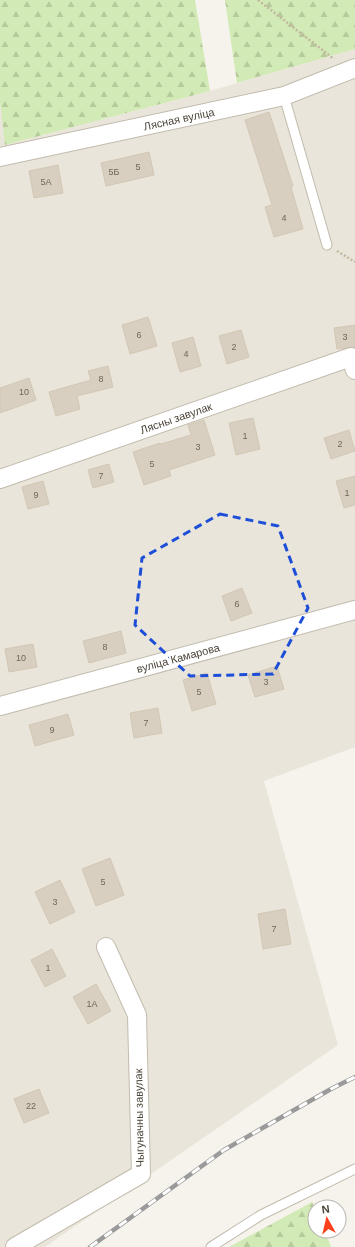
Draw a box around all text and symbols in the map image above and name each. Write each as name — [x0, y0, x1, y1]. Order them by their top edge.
street label: Лясная вуліца — [143, 105, 216, 132]
house number: 5 — [135, 162, 141, 172]
house number: 5Б — [109, 167, 120, 177]
house number: 5А — [40, 177, 52, 187]
house number: 4 — [281, 213, 287, 223]
house number: 6 — [136, 330, 142, 340]
house number: 3 — [342, 332, 348, 342]
house number: 2 — [231, 342, 237, 352]
house number: 4 — [183, 349, 189, 359]
house number: 8 — [98, 374, 104, 384]
house number: 10 — [19, 387, 29, 397]
street label: Лясны завулак — [139, 400, 214, 436]
house number: 1 — [242, 431, 248, 441]
house number: 2 — [337, 439, 343, 449]
house number: 3 — [195, 442, 201, 452]
house number: 5 — [149, 459, 155, 469]
house number: 7 — [98, 471, 104, 481]
house number: 1 — [344, 488, 350, 498]
house number: 9 — [33, 490, 39, 500]
house number: 6 — [234, 599, 240, 609]
street label: вуліца Камарова — [135, 641, 222, 675]
house number: 8 — [102, 642, 108, 652]
house number: 10 — [16, 653, 26, 663]
house number: 3 — [263, 677, 269, 687]
house number: 5 — [196, 687, 202, 697]
house number: 7 — [143, 718, 149, 728]
house number: 9 — [49, 725, 55, 735]
house number: 5 — [100, 877, 106, 887]
house number: 3 — [52, 897, 58, 907]
house number: 7 — [271, 924, 277, 934]
house number: 1 — [45, 963, 51, 973]
house number: 1А — [86, 999, 98, 1009]
street label: Чыгуначны завулак — [132, 1068, 146, 1168]
house number: 22 — [26, 1101, 36, 1111]
north arrow — [307, 1199, 347, 1239]
text: N — [321, 1203, 330, 1216]

